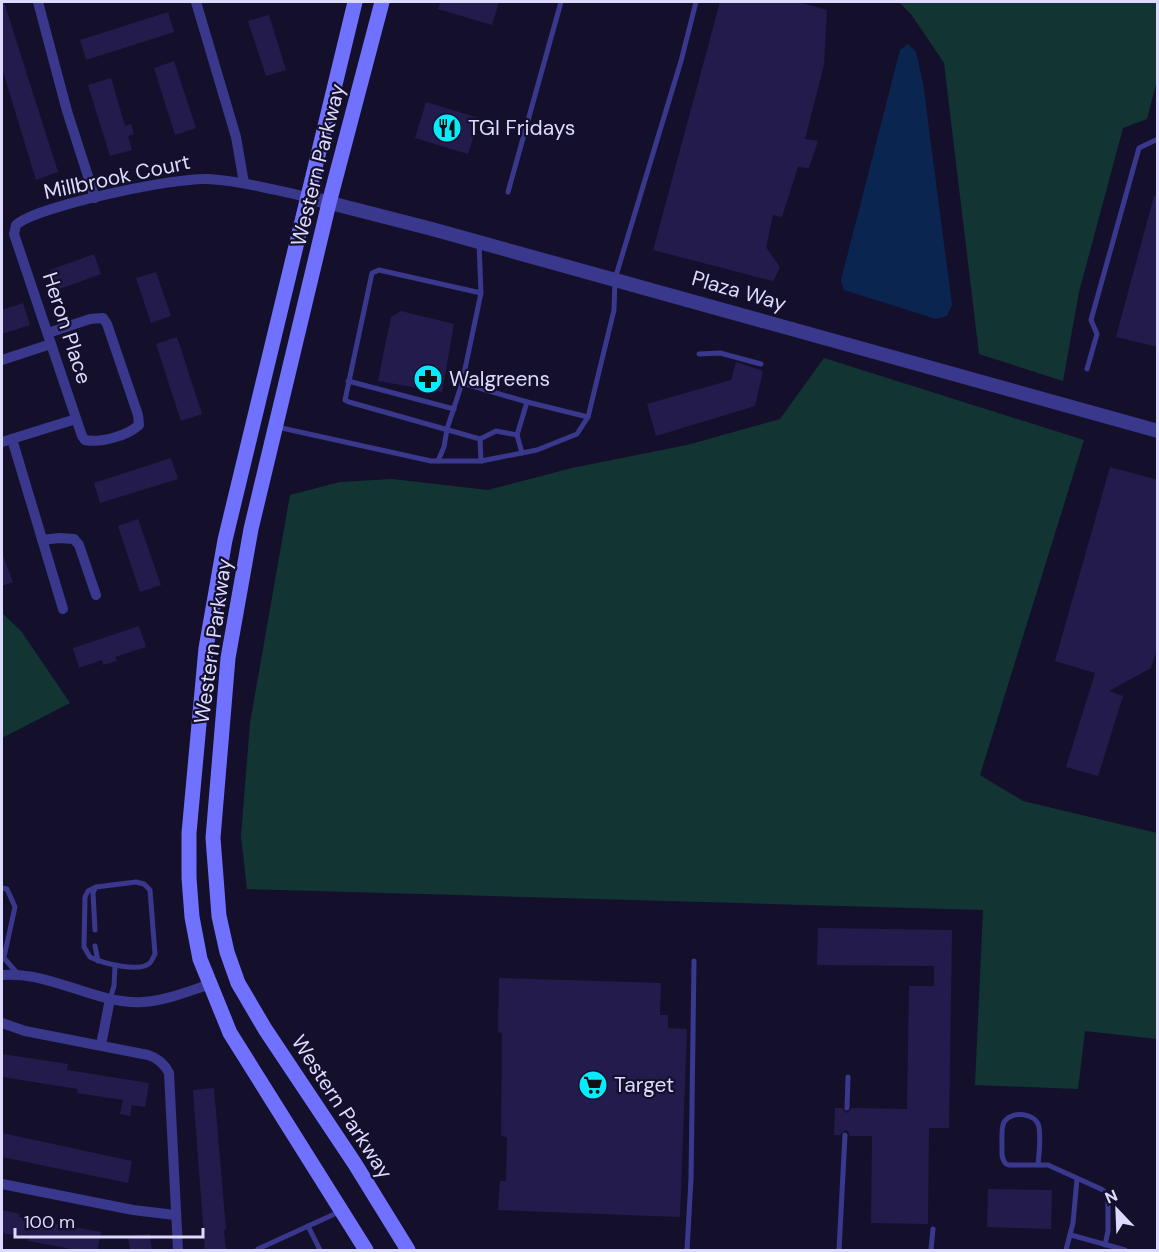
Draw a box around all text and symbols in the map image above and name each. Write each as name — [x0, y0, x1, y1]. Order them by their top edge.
street label: Western Parkway — [284, 81, 352, 249]
restaurant icon: TGI Fridays — [431, 112, 463, 144]
place label: TGI Fridays — [468, 114, 575, 142]
street label: Millbrook Court — [41, 148, 193, 206]
street label: Plaza Way — [689, 264, 790, 318]
street label: Heron Place — [36, 269, 98, 388]
pharmacy icon: Walgreens — [412, 363, 444, 395]
place label: Walgreens — [449, 365, 550, 393]
street label: Western Parkway — [188, 556, 238, 725]
street label: Western Parkway — [285, 1030, 399, 1185]
supermarket icon: Target — [577, 1069, 609, 1101]
place label: Target — [614, 1071, 674, 1099]
north arrow — [1087, 1180, 1147, 1240]
text: N — [1102, 1185, 1121, 1209]
scale bar — [15, 1201, 202, 1239]
text: 100 m — [24, 1210, 75, 1234]

